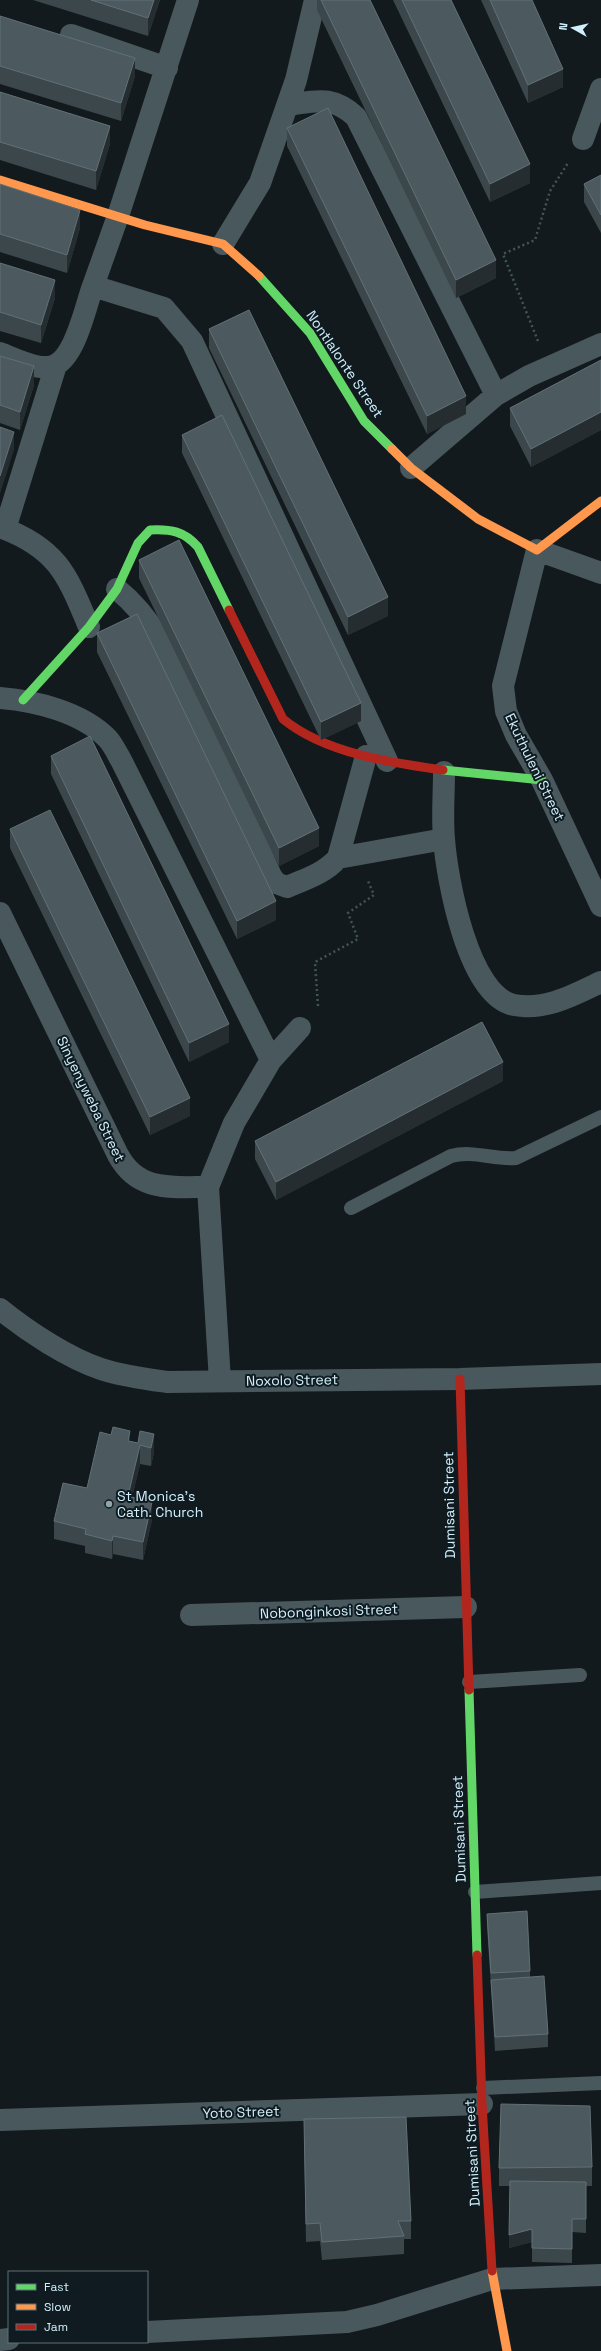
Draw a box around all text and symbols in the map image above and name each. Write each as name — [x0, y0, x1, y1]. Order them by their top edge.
north arrow — [553, 8, 593, 48]
text: N — [556, 22, 571, 31]
street label: Nontlalonte Street — [302, 307, 388, 421]
street label: Ekuthuleni Street — [501, 710, 569, 824]
street label: Sinyenyweba Street — [53, 1033, 129, 1165]
street label: Noxolo Street — [246, 1370, 338, 1390]
street label: Dumisani Street — [439, 1451, 459, 1559]
place label: St Monica's Cath. Church — [117, 1487, 203, 1521]
marker: St Monica's Cath. Church — [104, 1499, 114, 1509]
street label: Nobonginkosi Street — [260, 1600, 398, 1622]
street label: Dumisani Street — [448, 1775, 470, 1883]
street label: Dumisani Street — [460, 2099, 484, 2207]
street label: Yoto Street — [202, 2102, 280, 2122]
legend — [8, 2271, 148, 2343]
text: Fast — [44, 2279, 69, 2295]
text: Slow — [44, 2299, 71, 2315]
text: Jam — [44, 2319, 68, 2335]

